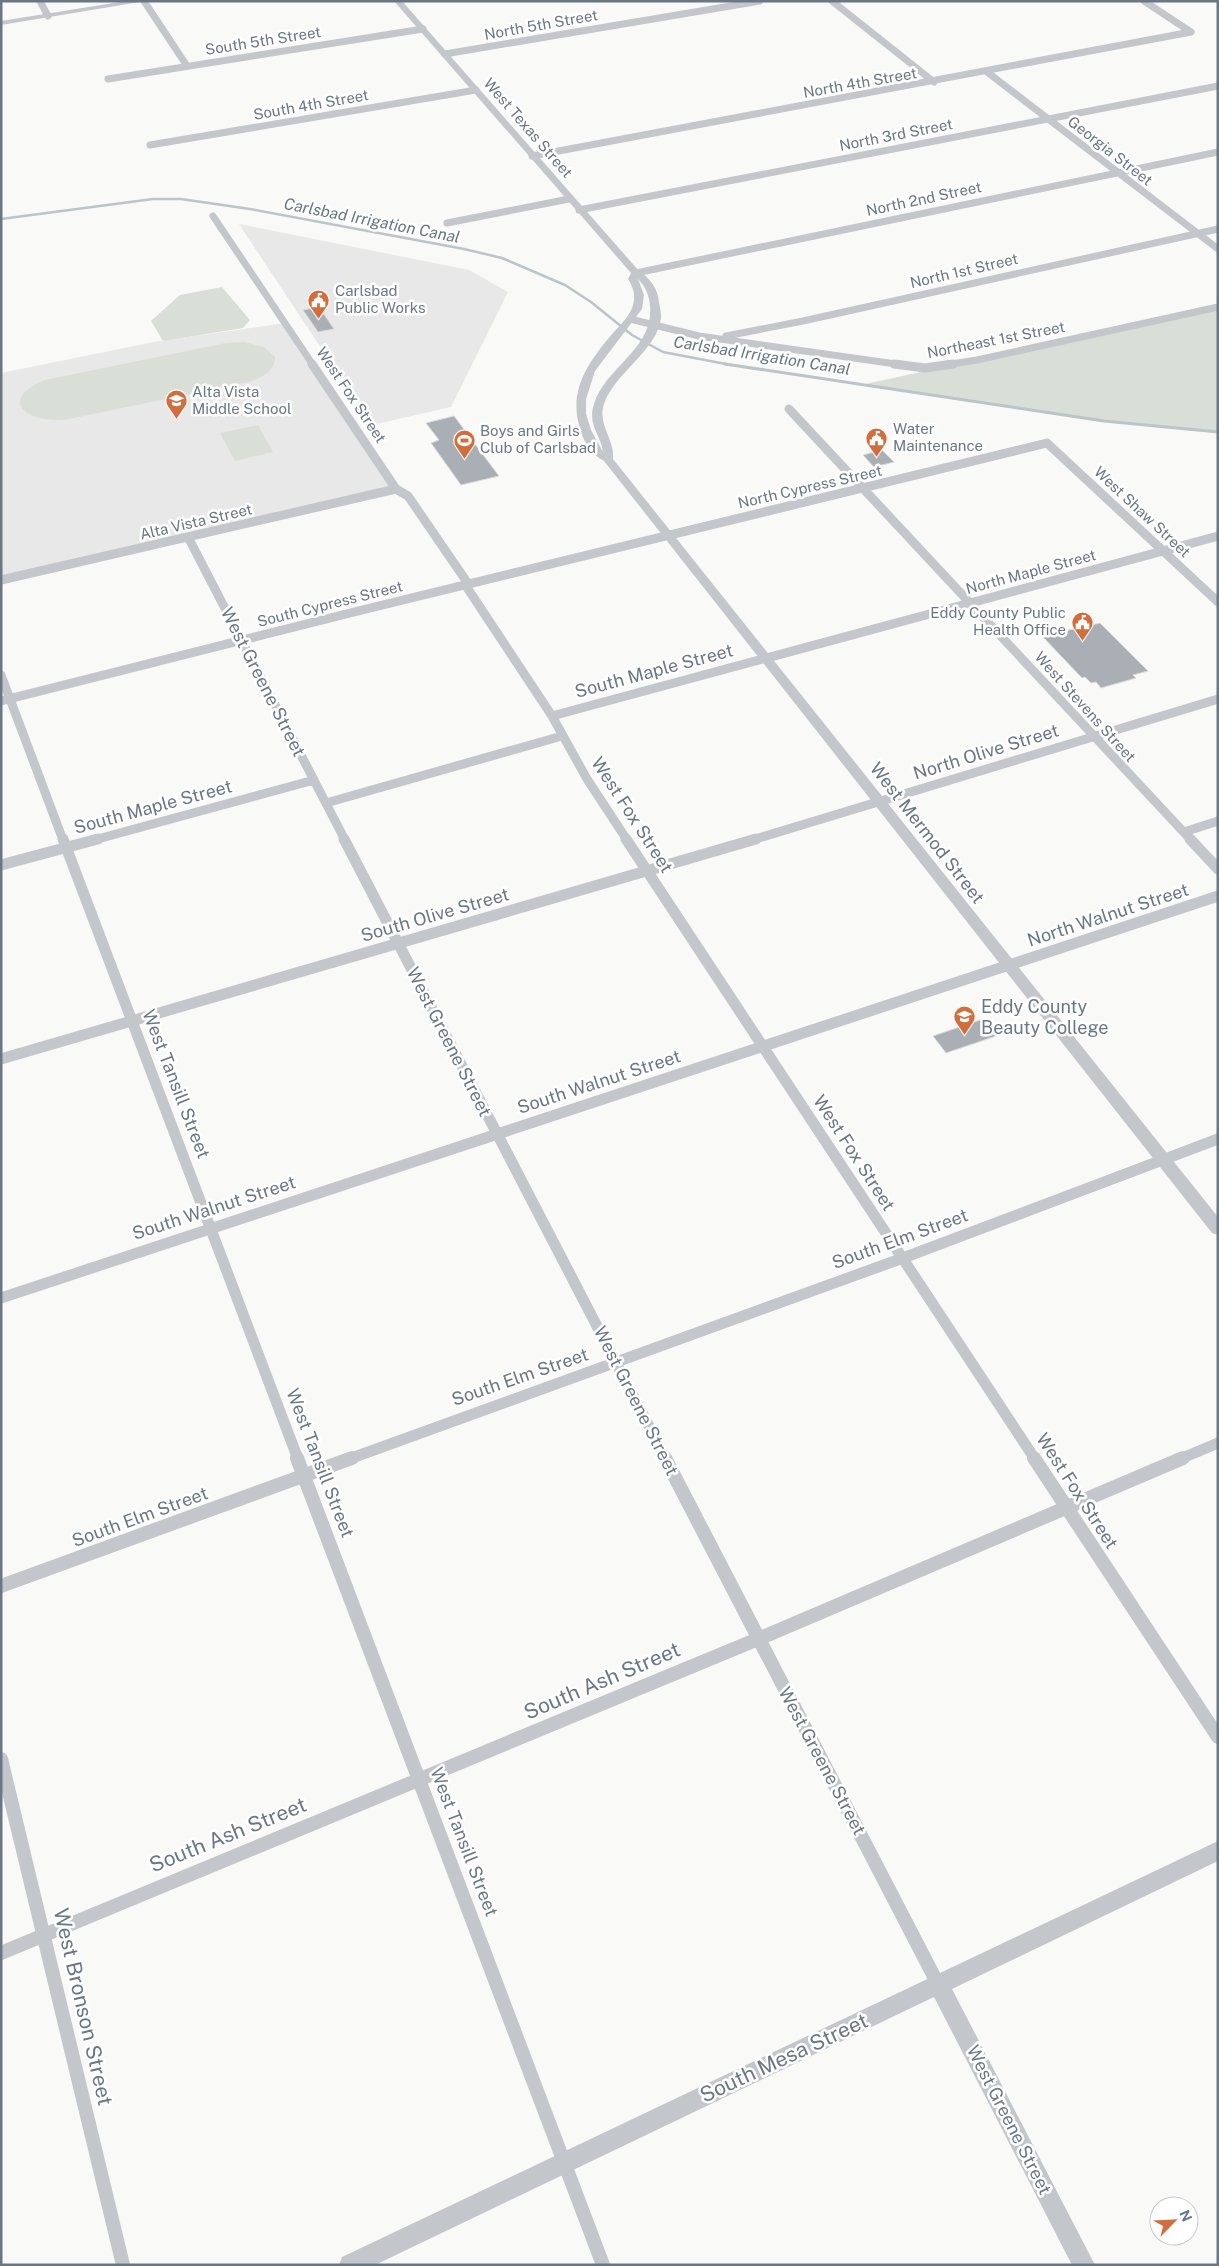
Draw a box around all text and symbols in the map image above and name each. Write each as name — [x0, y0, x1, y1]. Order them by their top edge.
street label: North 5th Street — [483, 6, 599, 43]
street label: South 5th Street — [204, 23, 322, 58]
street label: North 4th Street — [802, 64, 918, 101]
street label: West Texas Street — [481, 74, 576, 181]
street label: South 4th Street — [252, 86, 370, 123]
street label: Georgia Street — [1065, 112, 1156, 189]
street label: North 3rd Street — [838, 115, 954, 154]
street label: North 2nd Street — [865, 178, 983, 219]
water label: Carlsbad Irrigation Canal — [282, 194, 462, 247]
street label: North 1st Street — [908, 250, 1020, 291]
place label: Carlsbad Public Works — [335, 282, 426, 316]
public building icon: Carlsbad Public Works — [307, 288, 331, 319]
street label: Northeast 1st Street — [925, 318, 1066, 361]
water label: Carlsbad Irrigation Canal — [672, 332, 852, 379]
street label: West Fox Street — [313, 344, 390, 446]
place label: Alta Vista Middle School — [192, 383, 291, 417]
school or university icon: Alta Vista Middle School — [164, 389, 188, 420]
place label: Water Maintenance — [893, 420, 983, 454]
place label: Boys and Girls Club of Carlsbad — [480, 422, 596, 456]
public building icon: Water Maintenance — [865, 426, 889, 457]
sports icon: Boys and Girls Club of Carlsbad — [452, 428, 476, 459]
street label: North Cypress Street — [736, 462, 884, 511]
street label: West Shaw Street — [1091, 463, 1194, 561]
street label: Alta Vista Street — [138, 500, 254, 543]
street label: North Maple Street — [964, 546, 1098, 597]
street label: South Cypress Street — [255, 577, 405, 630]
street label: West Greene Street — [217, 604, 310, 760]
place label: Eddy County Public Health Office — [930, 604, 1066, 638]
public building icon: Eddy County Public Health Office — [1070, 610, 1094, 641]
street label: South Maple Street — [572, 639, 735, 702]
street label: West Stevens Street — [1031, 648, 1139, 765]
street label: North Olive Street — [911, 719, 1061, 784]
street label: West Fox Street — [587, 753, 678, 877]
street label: West Mermod Street — [866, 758, 989, 907]
street label: South Maple Street — [71, 775, 234, 838]
street label: North Walnut Street — [1025, 879, 1191, 951]
street label: South Olive Street — [358, 883, 511, 946]
street label: West Greene Street — [403, 964, 496, 1120]
place label: Eddy County Beauty College — [981, 996, 1109, 1038]
school or university icon: Eddy County Beauty College — [953, 1005, 977, 1036]
street label: West Tansill Street — [138, 1006, 215, 1161]
street label: South Walnut Street — [515, 1045, 683, 1118]
street label: West Fox Street — [809, 1091, 900, 1215]
street label: South Walnut Street — [130, 1171, 298, 1244]
street label: South Elm Street — [829, 1204, 971, 1273]
street label: West Greene Street — [590, 1323, 683, 1479]
street label: South Elm Street — [449, 1343, 591, 1410]
street label: West Tansill Street — [282, 1385, 359, 1540]
street label: West Fox Street — [1032, 1429, 1123, 1553]
street label: South Elm Street — [69, 1482, 211, 1551]
street label: South Ash Street — [520, 1636, 684, 1725]
street label: West Greene Street — [775, 1683, 870, 1838]
street label: West Tansill Street — [426, 1764, 503, 1919]
street label: South Ash Street — [146, 1792, 310, 1877]
street label: West Bronson Street — [49, 1906, 118, 2108]
street label: South Mesa Street — [696, 2008, 872, 2107]
street label: West Greene Street — [963, 2042, 1056, 2198]
north arrow — [1149, 2196, 1199, 2246]
text: N — [1176, 2207, 1195, 2224]

